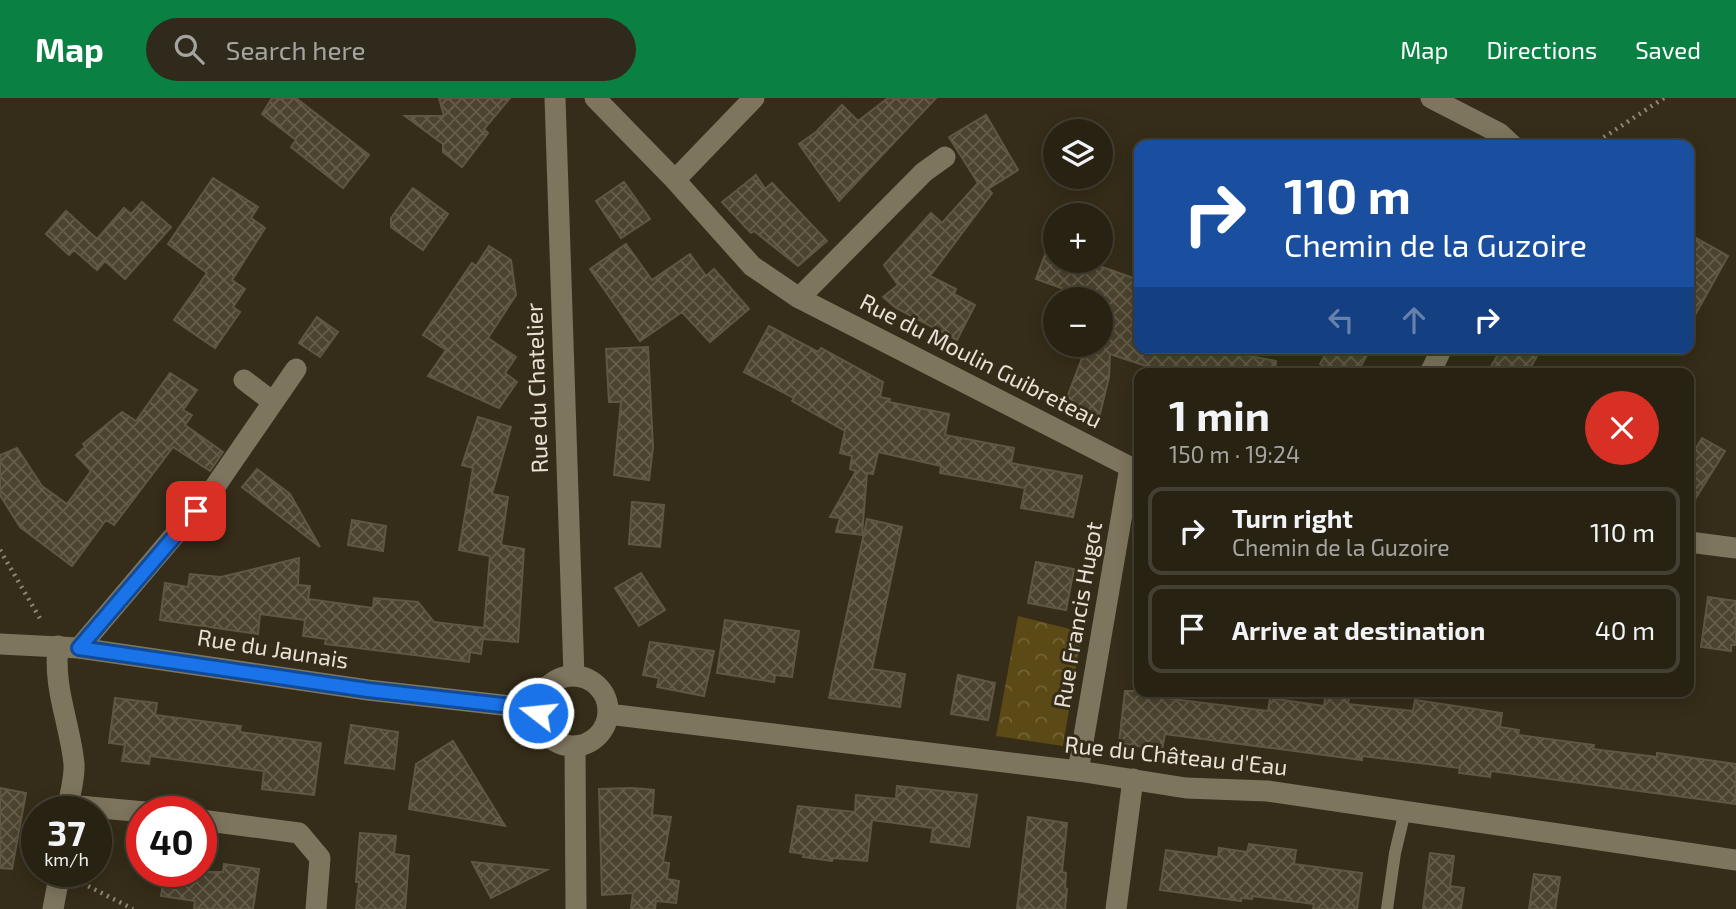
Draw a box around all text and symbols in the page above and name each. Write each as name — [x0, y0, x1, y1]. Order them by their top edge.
search box — [146, 18, 636, 81]
text: Map — [35, 29, 104, 69]
icon: search — [170, 30, 208, 68]
text: Search here — [226, 34, 365, 65]
text: Map — [1400, 35, 1448, 64]
text: Directions — [1486, 35, 1597, 64]
text: Saved — [1635, 35, 1701, 64]
map controls — [1043, 119, 1113, 357]
button: layers — [1043, 119, 1113, 189]
text: 110 m — [1284, 165, 1411, 224]
icon: right — [1169, 168, 1260, 259]
button: + — [1043, 203, 1113, 273]
text: Chemin de la Guzoire — [1284, 225, 1587, 263]
street label: Rue du Moulin Guibreteau — [856, 287, 1107, 433]
button: − — [1043, 287, 1113, 357]
icon: left — [1322, 301, 1360, 339]
icon: ahead — [1395, 301, 1433, 339]
icon: right — [1468, 301, 1506, 339]
street label: Rue du Chatelier — [519, 302, 553, 474]
text: 1 min — [1169, 389, 1270, 439]
button: close — [1585, 391, 1659, 465]
text: 150 m · 19:24 — [1169, 440, 1300, 468]
pin — [166, 481, 226, 541]
icon: arrive — [177, 492, 215, 530]
text: Turn right — [1232, 502, 1353, 533]
icon: right — [1173, 512, 1211, 550]
text: 110 m — [1590, 516, 1655, 547]
street label: Rue Francis Hugot — [1047, 519, 1107, 710]
text: Chemin de la Guzoire — [1232, 533, 1450, 561]
icon: arrive — [1173, 610, 1211, 648]
text: Arrive at destination — [1232, 614, 1485, 645]
text: 40 m — [1595, 614, 1655, 645]
street label: Rue du Jaunais — [196, 622, 351, 674]
position arrow — [501, 676, 575, 750]
street label: Rue du Château d'Eau — [1063, 729, 1289, 781]
speed limit sign: 40 — [126, 796, 217, 887]
text: 37 — [47, 811, 86, 853]
text: km/h — [44, 848, 89, 870]

